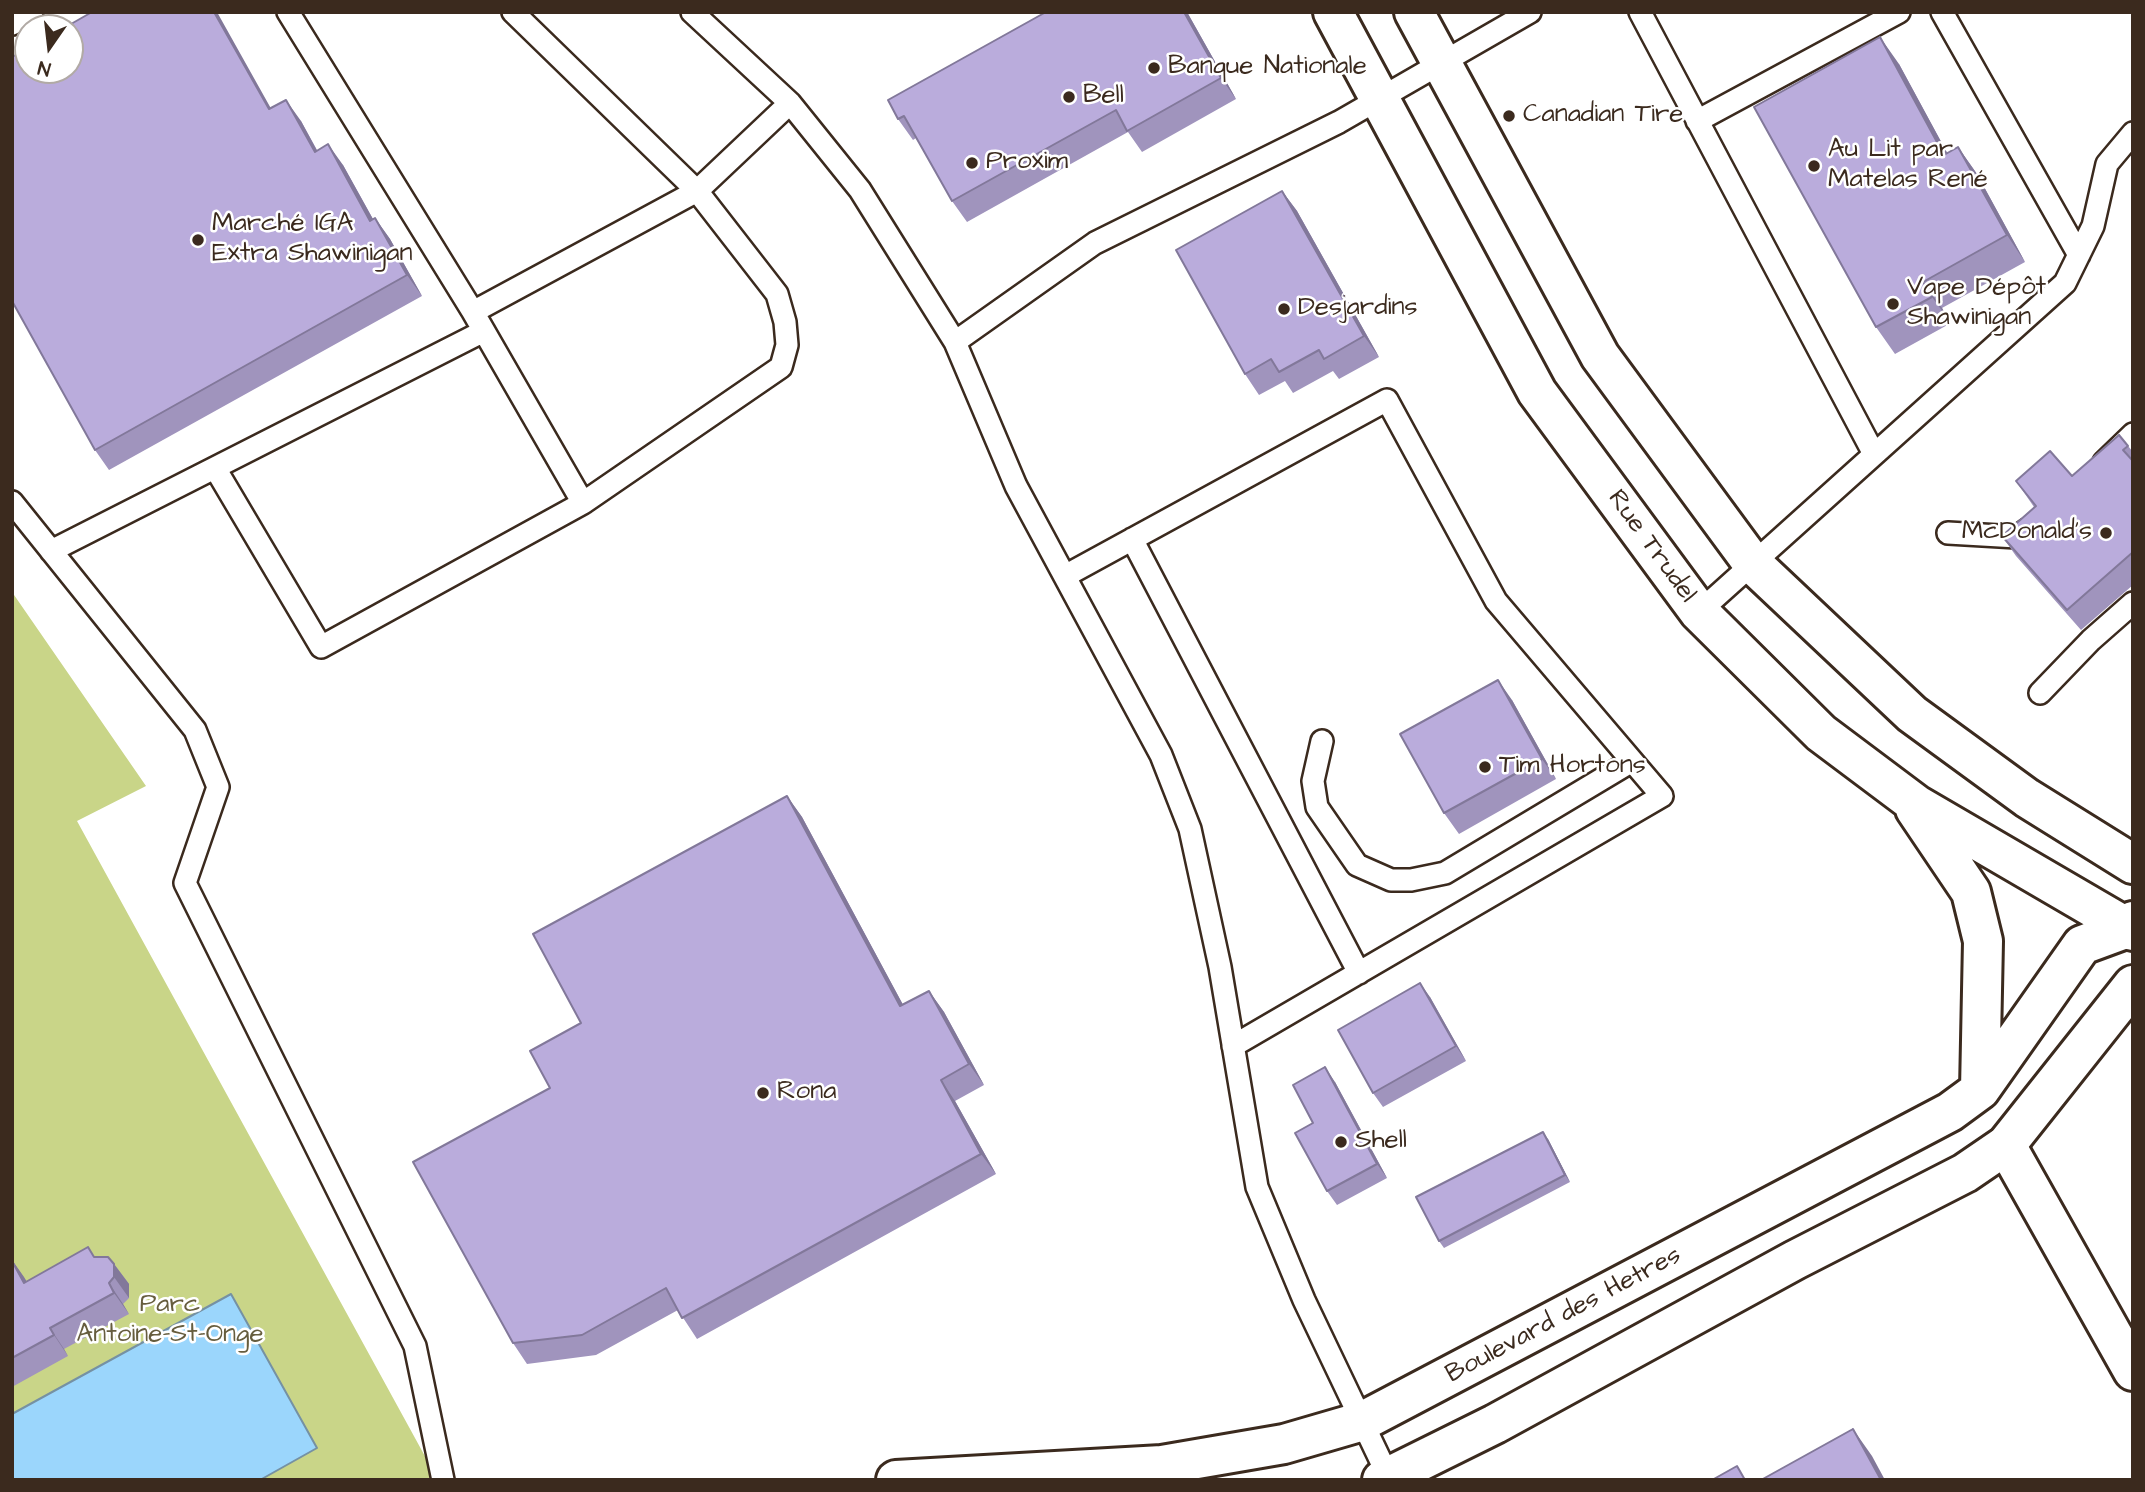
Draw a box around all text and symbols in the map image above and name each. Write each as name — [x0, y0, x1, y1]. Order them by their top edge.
north arrow — [14, 14, 84, 84]
place label: Banque Nationale — [1168, 52, 1367, 84]
text: N — [35, 53, 53, 82]
marker: Banque Nationale — [1146, 60, 1162, 76]
place label: Bell — [1083, 81, 1124, 113]
marker: Bell — [1061, 89, 1077, 105]
place label: Canadian Tire — [1523, 100, 1683, 132]
marker: Canadian Tire — [1501, 108, 1517, 124]
place label: Au Lit par Matelas René — [1828, 135, 1988, 196]
place label: Proxim — [986, 147, 1068, 179]
marker: Proxim — [964, 155, 980, 171]
marker: Au Lit par Matelas René — [1806, 158, 1822, 174]
place label: Marché IGA Extra Shawinigan — [212, 209, 412, 270]
marker: Marché IGA Extra Shawinigan — [190, 232, 206, 248]
place label: Vape Dépôt Shawinigan — [1907, 273, 2046, 334]
place label: Desjardins — [1298, 293, 1417, 325]
marker: Vape Dépôt Shawinigan — [1885, 296, 1901, 312]
marker: Desjardins — [1276, 301, 1292, 317]
street label: Rue Trudel — [1600, 485, 1702, 609]
place label: McDonald's — [1962, 517, 2092, 549]
marker: McDonald's — [2098, 525, 2114, 541]
place label: Tim Hortons — [1499, 751, 1646, 783]
marker: Tim Hortons — [1477, 759, 1493, 775]
place label: Rona — [777, 1077, 836, 1109]
marker: Rona — [755, 1085, 771, 1101]
place label: Shell — [1355, 1126, 1407, 1158]
marker: Shell — [1333, 1134, 1349, 1150]
street label: Boulevard des Hetres — [1441, 1241, 1687, 1391]
park label: Parc Antoine-St-Onge — [76, 1290, 264, 1352]

